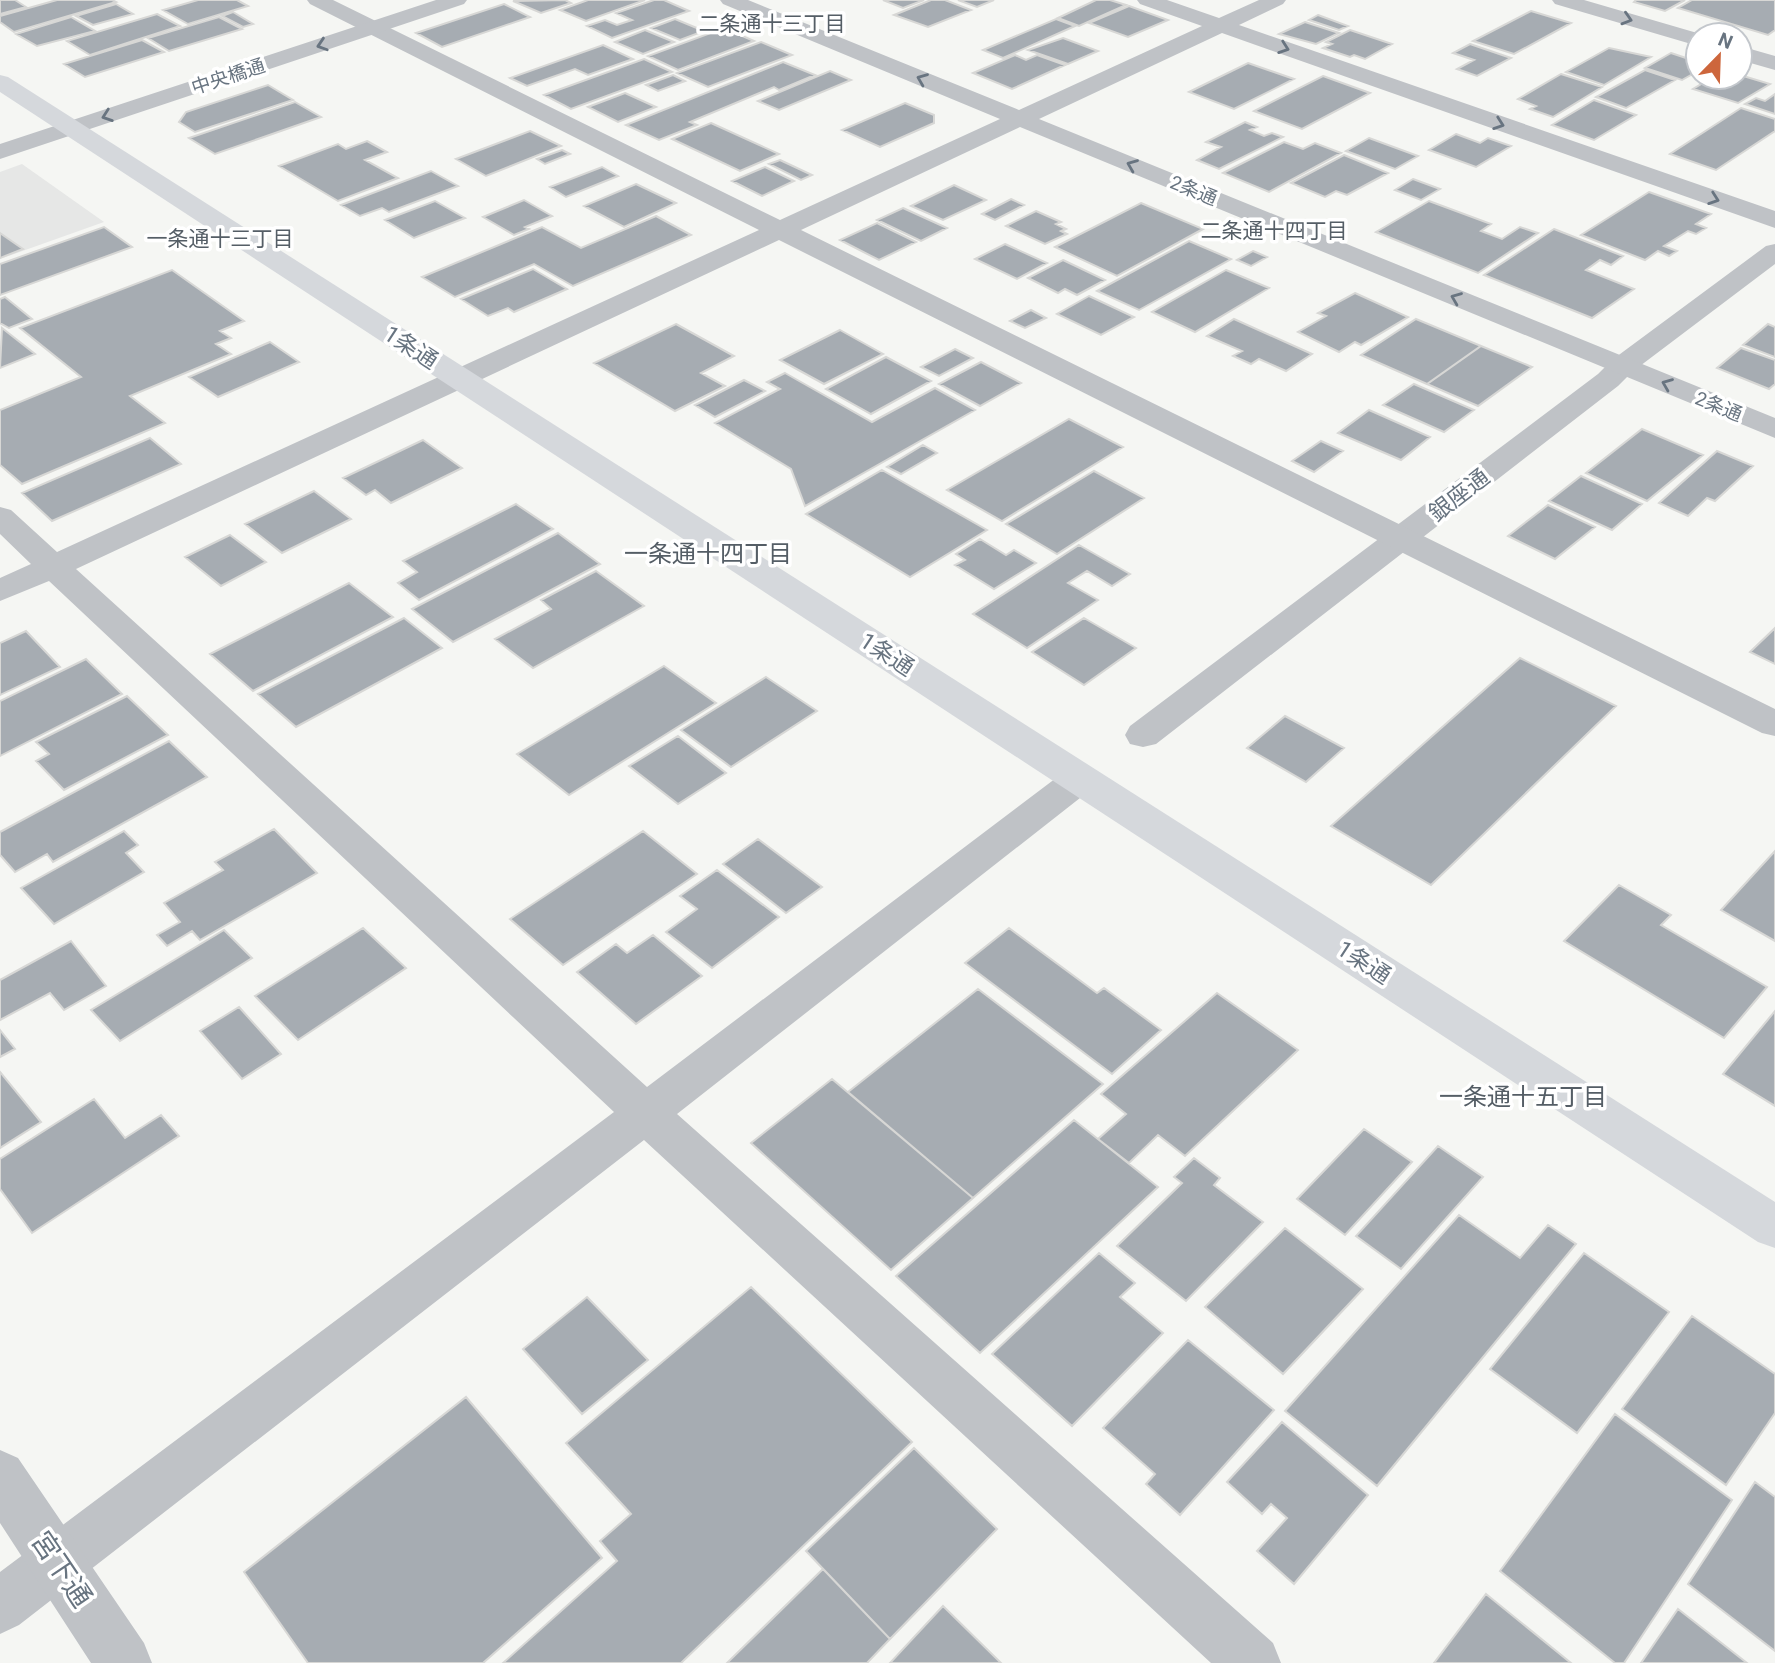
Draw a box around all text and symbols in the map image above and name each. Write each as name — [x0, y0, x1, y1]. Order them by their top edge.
one-way arrow — [1621, 11, 1633, 26]
district label: 二条通十三丁目 — [699, 12, 846, 36]
north arrow — [1684, 21, 1754, 91]
text: N — [1715, 28, 1736, 54]
one-way arrow — [317, 37, 329, 51]
one-way arrow — [1278, 40, 1290, 54]
street label: 中央橋通 — [188, 54, 268, 99]
one-way arrow — [916, 73, 928, 87]
one-way arrow — [101, 108, 113, 122]
one-way arrow — [1493, 116, 1505, 130]
one-way arrow — [1127, 159, 1140, 173]
street label: 2条通 — [1167, 171, 1221, 210]
one-way arrow — [1707, 191, 1719, 205]
district label: 二条通十四丁目 — [1201, 219, 1348, 243]
district label: 一条通十三丁目 — [147, 227, 294, 251]
one-way arrow — [1451, 292, 1463, 306]
street label: 1条通 — [379, 320, 443, 375]
one-way arrow — [1661, 379, 1673, 393]
street label: 2条通 — [1692, 387, 1746, 426]
street label: 銀座通 — [1424, 464, 1495, 527]
district label: 一条通十四丁目 — [624, 540, 792, 568]
street label: 1条通 — [855, 627, 919, 682]
street label: 1条通 — [1332, 935, 1396, 990]
district label: 一条通十五丁目 — [1439, 1083, 1607, 1111]
street label: 宮下通 — [24, 1525, 99, 1613]

